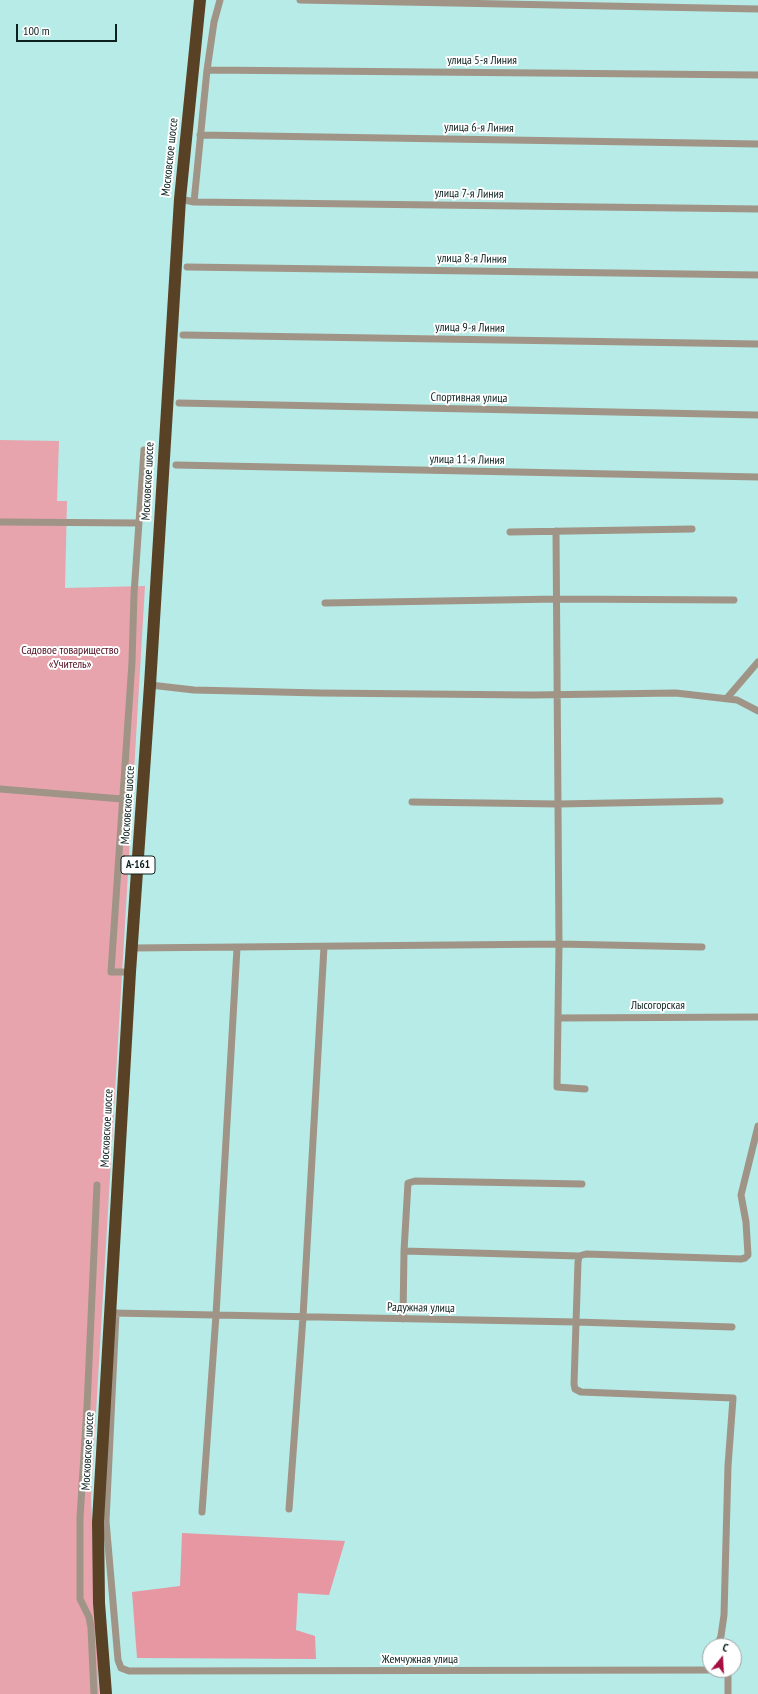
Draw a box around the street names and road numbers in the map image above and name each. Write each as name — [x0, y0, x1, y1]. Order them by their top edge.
street label: улица 5-я Линия — [447, 54, 517, 68]
street label: Московское шоссе — [159, 117, 181, 197]
street label: улица 6-я Линия — [444, 120, 514, 136]
street label: улица 7-я Линия — [434, 186, 504, 202]
street label: улица 8-я Линия — [437, 251, 507, 267]
street label: улица 9-я Линия — [435, 320, 505, 336]
street label: Спортивная улица — [431, 390, 507, 406]
street label: Московское шоссе — [139, 441, 157, 521]
street label: улица 11-я Линия — [429, 452, 505, 468]
street label: Московское шоссе — [118, 765, 138, 845]
road number: А-161 — [121, 856, 155, 874]
street label: Лысогорская — [631, 999, 685, 1013]
street label: Московское шоссе — [98, 1088, 116, 1168]
street label: Радужная улица — [387, 1300, 455, 1316]
street label: Московское шоссе — [79, 1411, 97, 1491]
street label: Жемчужная улица — [382, 1653, 458, 1667]

